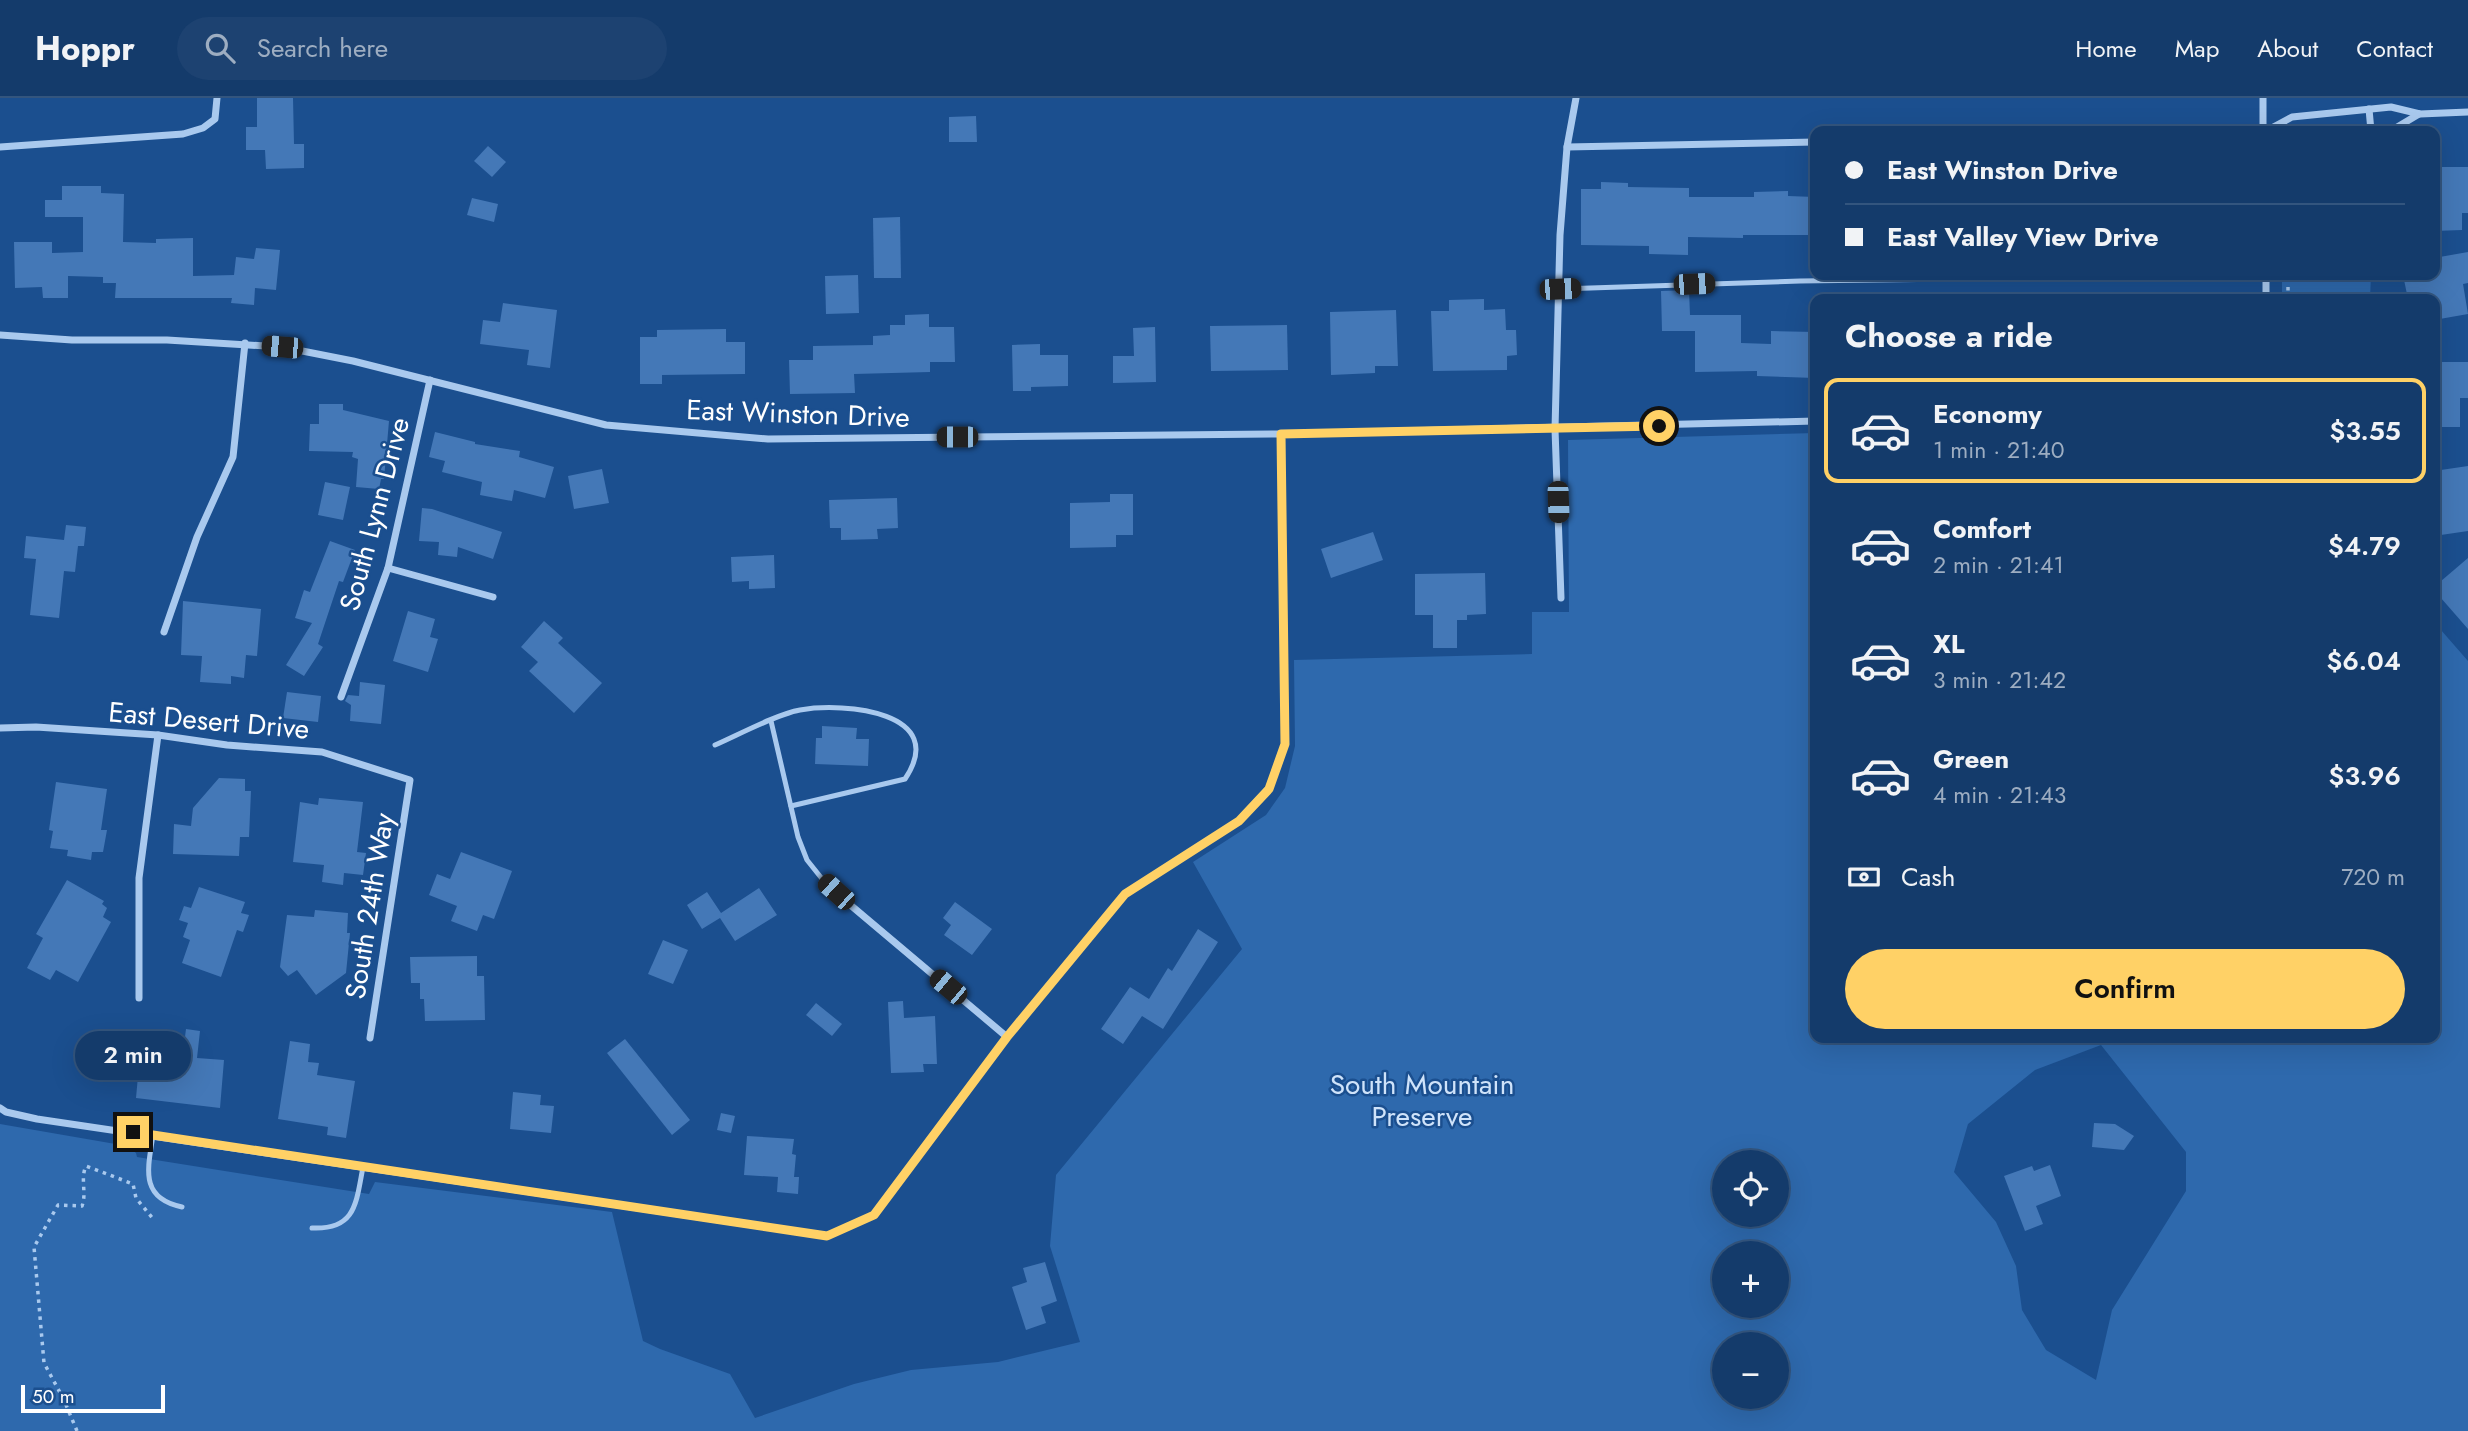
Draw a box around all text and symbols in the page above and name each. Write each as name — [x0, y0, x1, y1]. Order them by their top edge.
search box — [177, 17, 667, 80]
text: Hoppr — [35, 25, 135, 72]
icon: search — [201, 29, 239, 67]
text: Search here — [257, 29, 388, 67]
text: Home — [2075, 31, 2137, 66]
text: Map — [2175, 31, 2219, 66]
text: About — [2257, 31, 2318, 66]
text: Contact — [2356, 31, 2433, 66]
text: East Winston Drive — [1887, 151, 2118, 189]
text: East Valley View Drive — [1887, 218, 2159, 256]
car — [1673, 273, 1716, 295]
car — [1539, 278, 1582, 300]
text: Choose a ride — [1845, 313, 2053, 359]
car — [261, 335, 304, 359]
street label: East Winston Drive — [686, 389, 910, 438]
text: Economy — [1933, 395, 2042, 433]
icon: car — [1849, 399, 1912, 462]
route start — [1643, 410, 1675, 442]
text: $3.55 — [2330, 412, 2401, 450]
street label: South Lynn Drive — [329, 413, 420, 615]
car — [937, 427, 979, 448]
text: 1 min · 21:40 — [1933, 433, 2065, 467]
car — [1547, 481, 1570, 523]
text: Comfort — [1933, 510, 2031, 548]
icon: car — [1849, 514, 1912, 577]
text: $4.79 — [2328, 527, 2401, 565]
text: 2 min · 21:41 — [1933, 548, 2064, 582]
text: XL — [1933, 625, 1965, 663]
icon: car — [1849, 629, 1912, 692]
text: $6.04 — [2326, 642, 2401, 680]
text: 3 min · 21:42 — [1933, 663, 2066, 697]
street label: East Desert Drive — [107, 691, 311, 750]
text: Green — [1933, 740, 2009, 778]
icon: car — [1849, 744, 1912, 807]
text: $3.96 — [2329, 757, 2401, 795]
text: 4 min · 21:43 — [1933, 778, 2066, 812]
street label: South 24th Way — [335, 809, 405, 1002]
icon: cash — [1845, 858, 1883, 896]
text: Cash — [1901, 858, 1955, 896]
text: 720 m — [2341, 860, 2405, 894]
car — [814, 870, 859, 914]
button: Confirm — [1845, 949, 2405, 1029]
car — [926, 965, 971, 1009]
callout: 2 min — [75, 1030, 191, 1080]
text: 2 min — [103, 1038, 163, 1072]
park label: South Mountain Preserve — [1330, 1064, 1514, 1137]
route end — [117, 1116, 149, 1148]
map controls — [1712, 1150, 1789, 1409]
button: locate — [1712, 1150, 1789, 1227]
button: + — [1712, 1241, 1789, 1318]
button: − — [1712, 1332, 1789, 1409]
scale bar — [21, 1382, 164, 1414]
text: 50 m — [32, 1383, 75, 1410]

